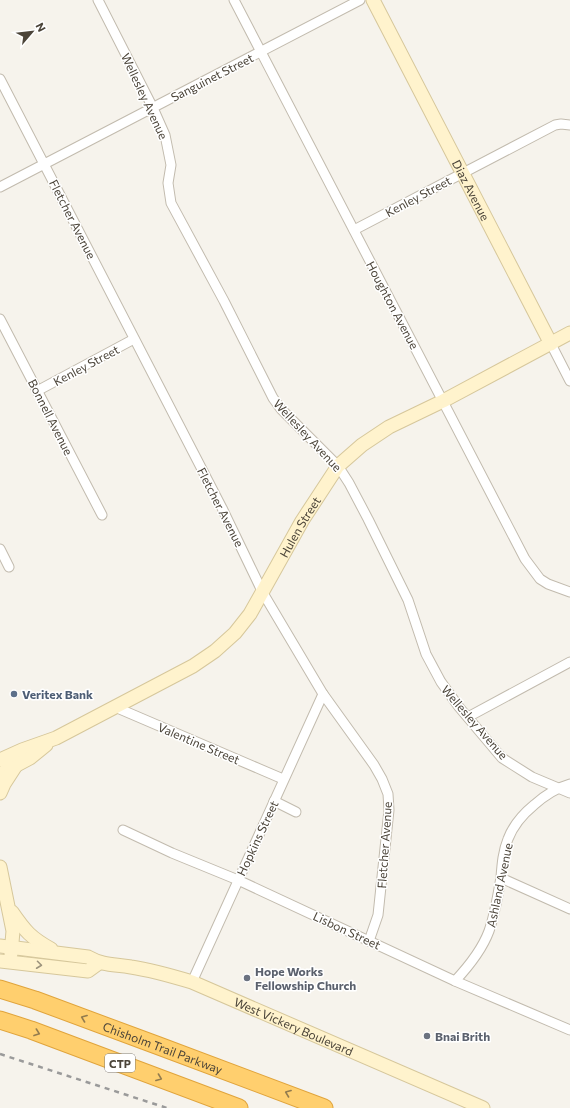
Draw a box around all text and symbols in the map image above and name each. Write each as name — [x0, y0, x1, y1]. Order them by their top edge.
north arrow — [12, 12, 52, 52]
text: N — [34, 20, 49, 34]
street label: Sanguinet Street — [168, 50, 256, 104]
street label: Wellesley Avenue — [119, 51, 171, 141]
street label: Diaz Avenue — [450, 157, 493, 223]
street label: Kenley Street — [383, 173, 453, 219]
street label: Fletcher Avenue — [47, 177, 99, 261]
street label: Houghton Avenue — [364, 259, 422, 351]
street label: Kenley Street — [51, 342, 121, 388]
street label: Bonnell Avenue — [26, 377, 76, 457]
street label: Wellesley Avenue — [271, 396, 345, 474]
street label: Fletcher Avenue — [195, 465, 247, 549]
street label: Hulen Street — [276, 494, 323, 560]
street label: Wellesley Avenue — [439, 682, 511, 762]
place label: Veritex Bank — [22, 687, 93, 701]
marker: Veritex Bank — [9, 689, 19, 699]
street label: Valentine Street — [156, 719, 242, 767]
street label: Hopkins Street — [233, 798, 281, 878]
street label: Fletcher Avenue — [374, 801, 394, 889]
street label: Ashland Avenue — [483, 841, 515, 929]
street label: Lisbon Street — [311, 908, 383, 952]
one-way arrow — [36, 960, 42, 969]
place label: Hope Works Fellowship Church — [255, 964, 356, 992]
marker: Hope Works Fellowship Church — [242, 973, 252, 983]
street label: West Vickery Boulevard — [232, 994, 356, 1058]
one-way arrow — [81, 1015, 88, 1023]
street label: Chisholm Trail Parkway — [101, 1019, 225, 1076]
one-way arrow — [33, 1028, 40, 1036]
place label: Bnai Brith — [435, 1029, 490, 1043]
marker: Bnai Brith — [422, 1031, 432, 1041]
road number: CTP — [105, 1054, 135, 1072]
one-way arrow — [155, 1073, 162, 1081]
one-way arrow — [284, 1090, 291, 1098]

